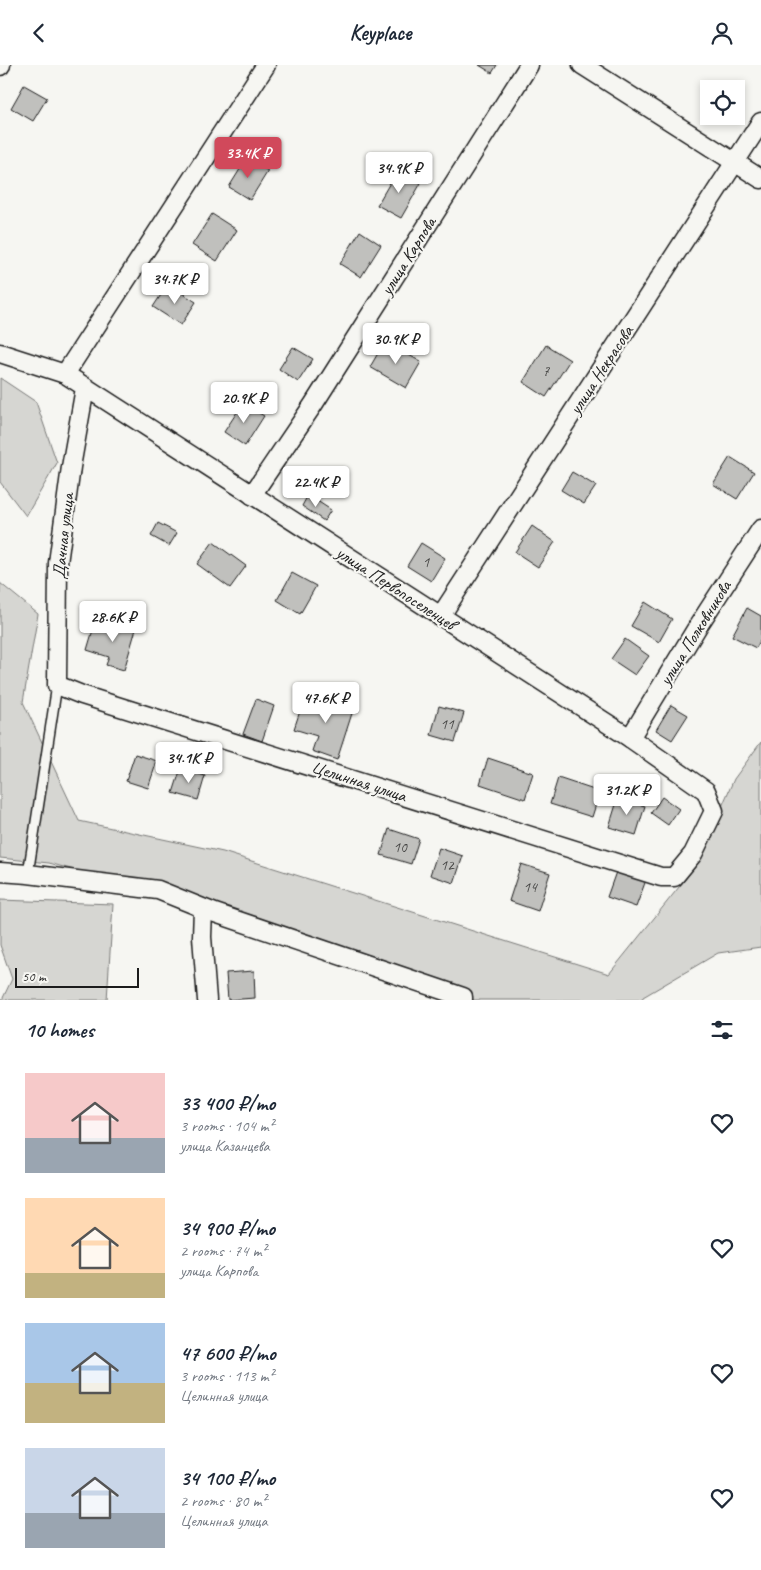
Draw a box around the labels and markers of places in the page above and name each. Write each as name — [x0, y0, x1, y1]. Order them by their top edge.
pin: 33.4K ₽ — [202, 137, 294, 179]
pin: 34.9K ₽ — [353, 151, 445, 194]
pin: 34.7K ₽ — [129, 263, 221, 305]
pin: 30.9K ₽ — [350, 323, 442, 365]
pin: 20.9K ₽ — [198, 381, 290, 424]
pin: 22.4K ₽ — [270, 465, 362, 508]
pin: 28.6K ₽ — [67, 601, 159, 643]
pin: 47.6K ₽ — [280, 681, 372, 724]
pin: 34.1K ₽ — [143, 741, 235, 784]
pin: 31.2K ₽ — [581, 773, 673, 816]

